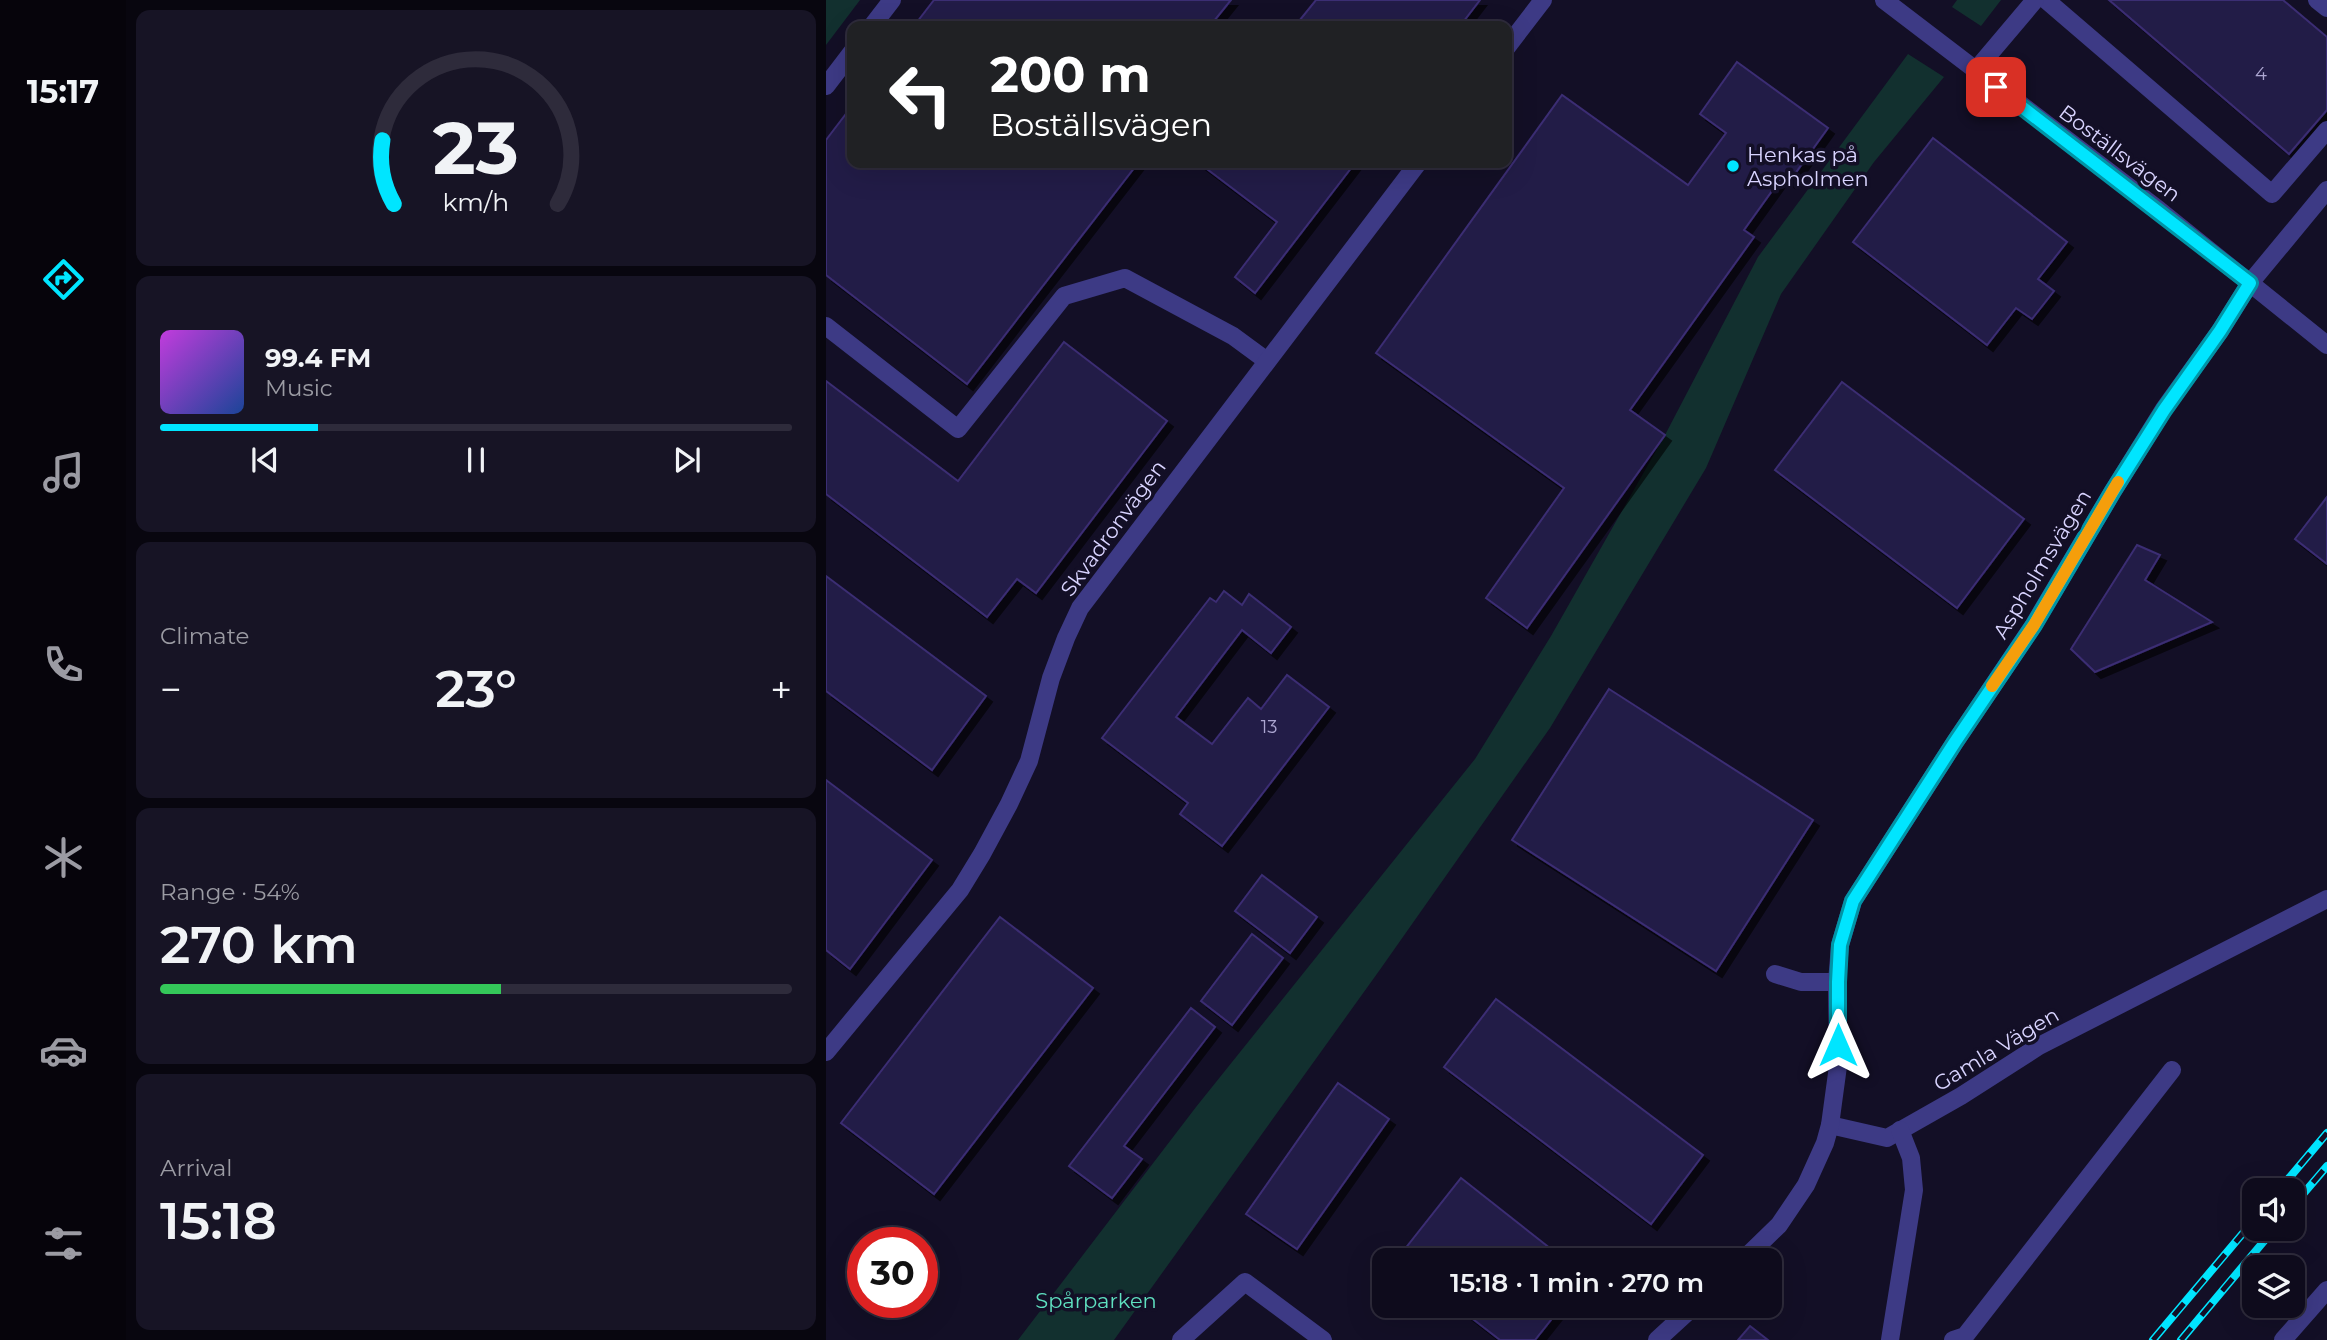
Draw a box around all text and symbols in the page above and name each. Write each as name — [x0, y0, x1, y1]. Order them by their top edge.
text: 200 m — [990, 45, 1151, 104]
icon: left — [875, 49, 966, 140]
pin — [1966, 57, 2026, 117]
house number: 4 — [2255, 63, 2267, 85]
icon: arrive — [1977, 68, 2015, 106]
text: 15:17 — [27, 72, 99, 111]
street label: Boställsvägen — [2054, 99, 2186, 207]
text: 23 — [433, 104, 519, 192]
text: Boställsvägen — [990, 105, 1212, 144]
place label: Henkas på Aspholmen — [1747, 142, 1869, 191]
marker: Henkas på Aspholmen — [1725, 158, 1741, 174]
text: km/h — [443, 187, 509, 217]
icon: directions — [39, 255, 88, 304]
text: 99.4 FM — [265, 342, 371, 374]
text: Music — [265, 374, 333, 402]
icon: previous — [246, 441, 284, 479]
icon: pause — [457, 441, 495, 479]
icon: next — [668, 441, 706, 479]
icon: music — [39, 448, 88, 497]
street label: Skvadronvägen — [1055, 455, 1171, 601]
street label: Aspholmsvägen — [1988, 485, 2096, 643]
text: Climate — [160, 622, 249, 650]
icon: phone — [39, 640, 88, 689]
text: 23° — [435, 657, 517, 720]
text: − — [160, 666, 182, 713]
text: + — [770, 666, 792, 713]
house number: 13 — [1261, 716, 1277, 738]
icon: climate — [39, 833, 88, 882]
text: Range · 54% — [160, 878, 300, 906]
text: 270 km — [160, 913, 358, 976]
street label: Gamla Vägen — [1929, 1002, 2063, 1096]
position arrow — [1801, 1008, 1875, 1082]
icon: car — [39, 1026, 88, 1075]
text: Arrival — [160, 1154, 233, 1182]
map controls — [2242, 1178, 2305, 1318]
button: sound — [2242, 1178, 2305, 1241]
text: 15:18 — [160, 1189, 277, 1252]
icon: filters — [39, 1219, 88, 1268]
speed limit sign: 30 — [847, 1227, 938, 1318]
button: layers — [2242, 1255, 2305, 1318]
text: 15:18 · 1 min · 270 m — [1450, 1267, 1704, 1299]
park label: Spårparken — [1035, 1288, 1157, 1313]

